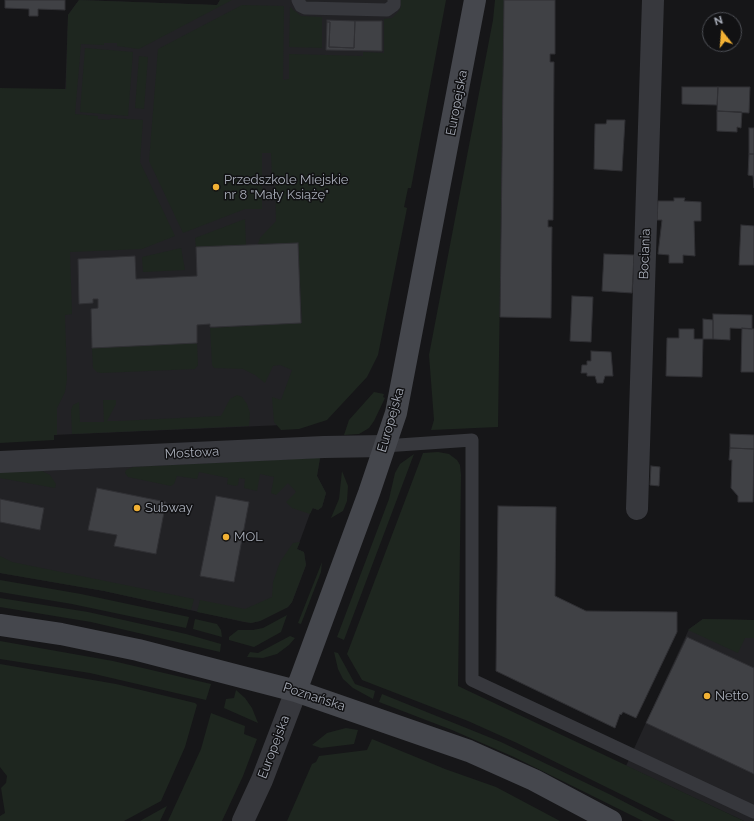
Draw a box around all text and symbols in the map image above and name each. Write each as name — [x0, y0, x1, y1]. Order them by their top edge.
north arrow — [702, 12, 742, 52]
text: N — [713, 14, 725, 28]
street label: Europejska — [443, 69, 471, 137]
place label: Przedszkole Miejskie nr 8 "Mały Książę" — [224, 172, 348, 203]
marker: Przedszkole Miejskie nr 8 "Mały Książę" — [211, 182, 221, 192]
street label: Bociania — [636, 228, 654, 280]
street label: Europejska — [374, 386, 408, 454]
street label: Mostowa — [164, 444, 220, 462]
place label: Subway — [145, 500, 193, 516]
marker: Subway — [132, 503, 142, 513]
place label: MOL — [234, 529, 263, 545]
marker: MOL — [221, 532, 231, 542]
street label: Poznańska — [281, 680, 347, 714]
place label: Netto — [715, 688, 749, 704]
marker: Netto — [702, 691, 712, 701]
street label: Europejska — [255, 713, 293, 781]

